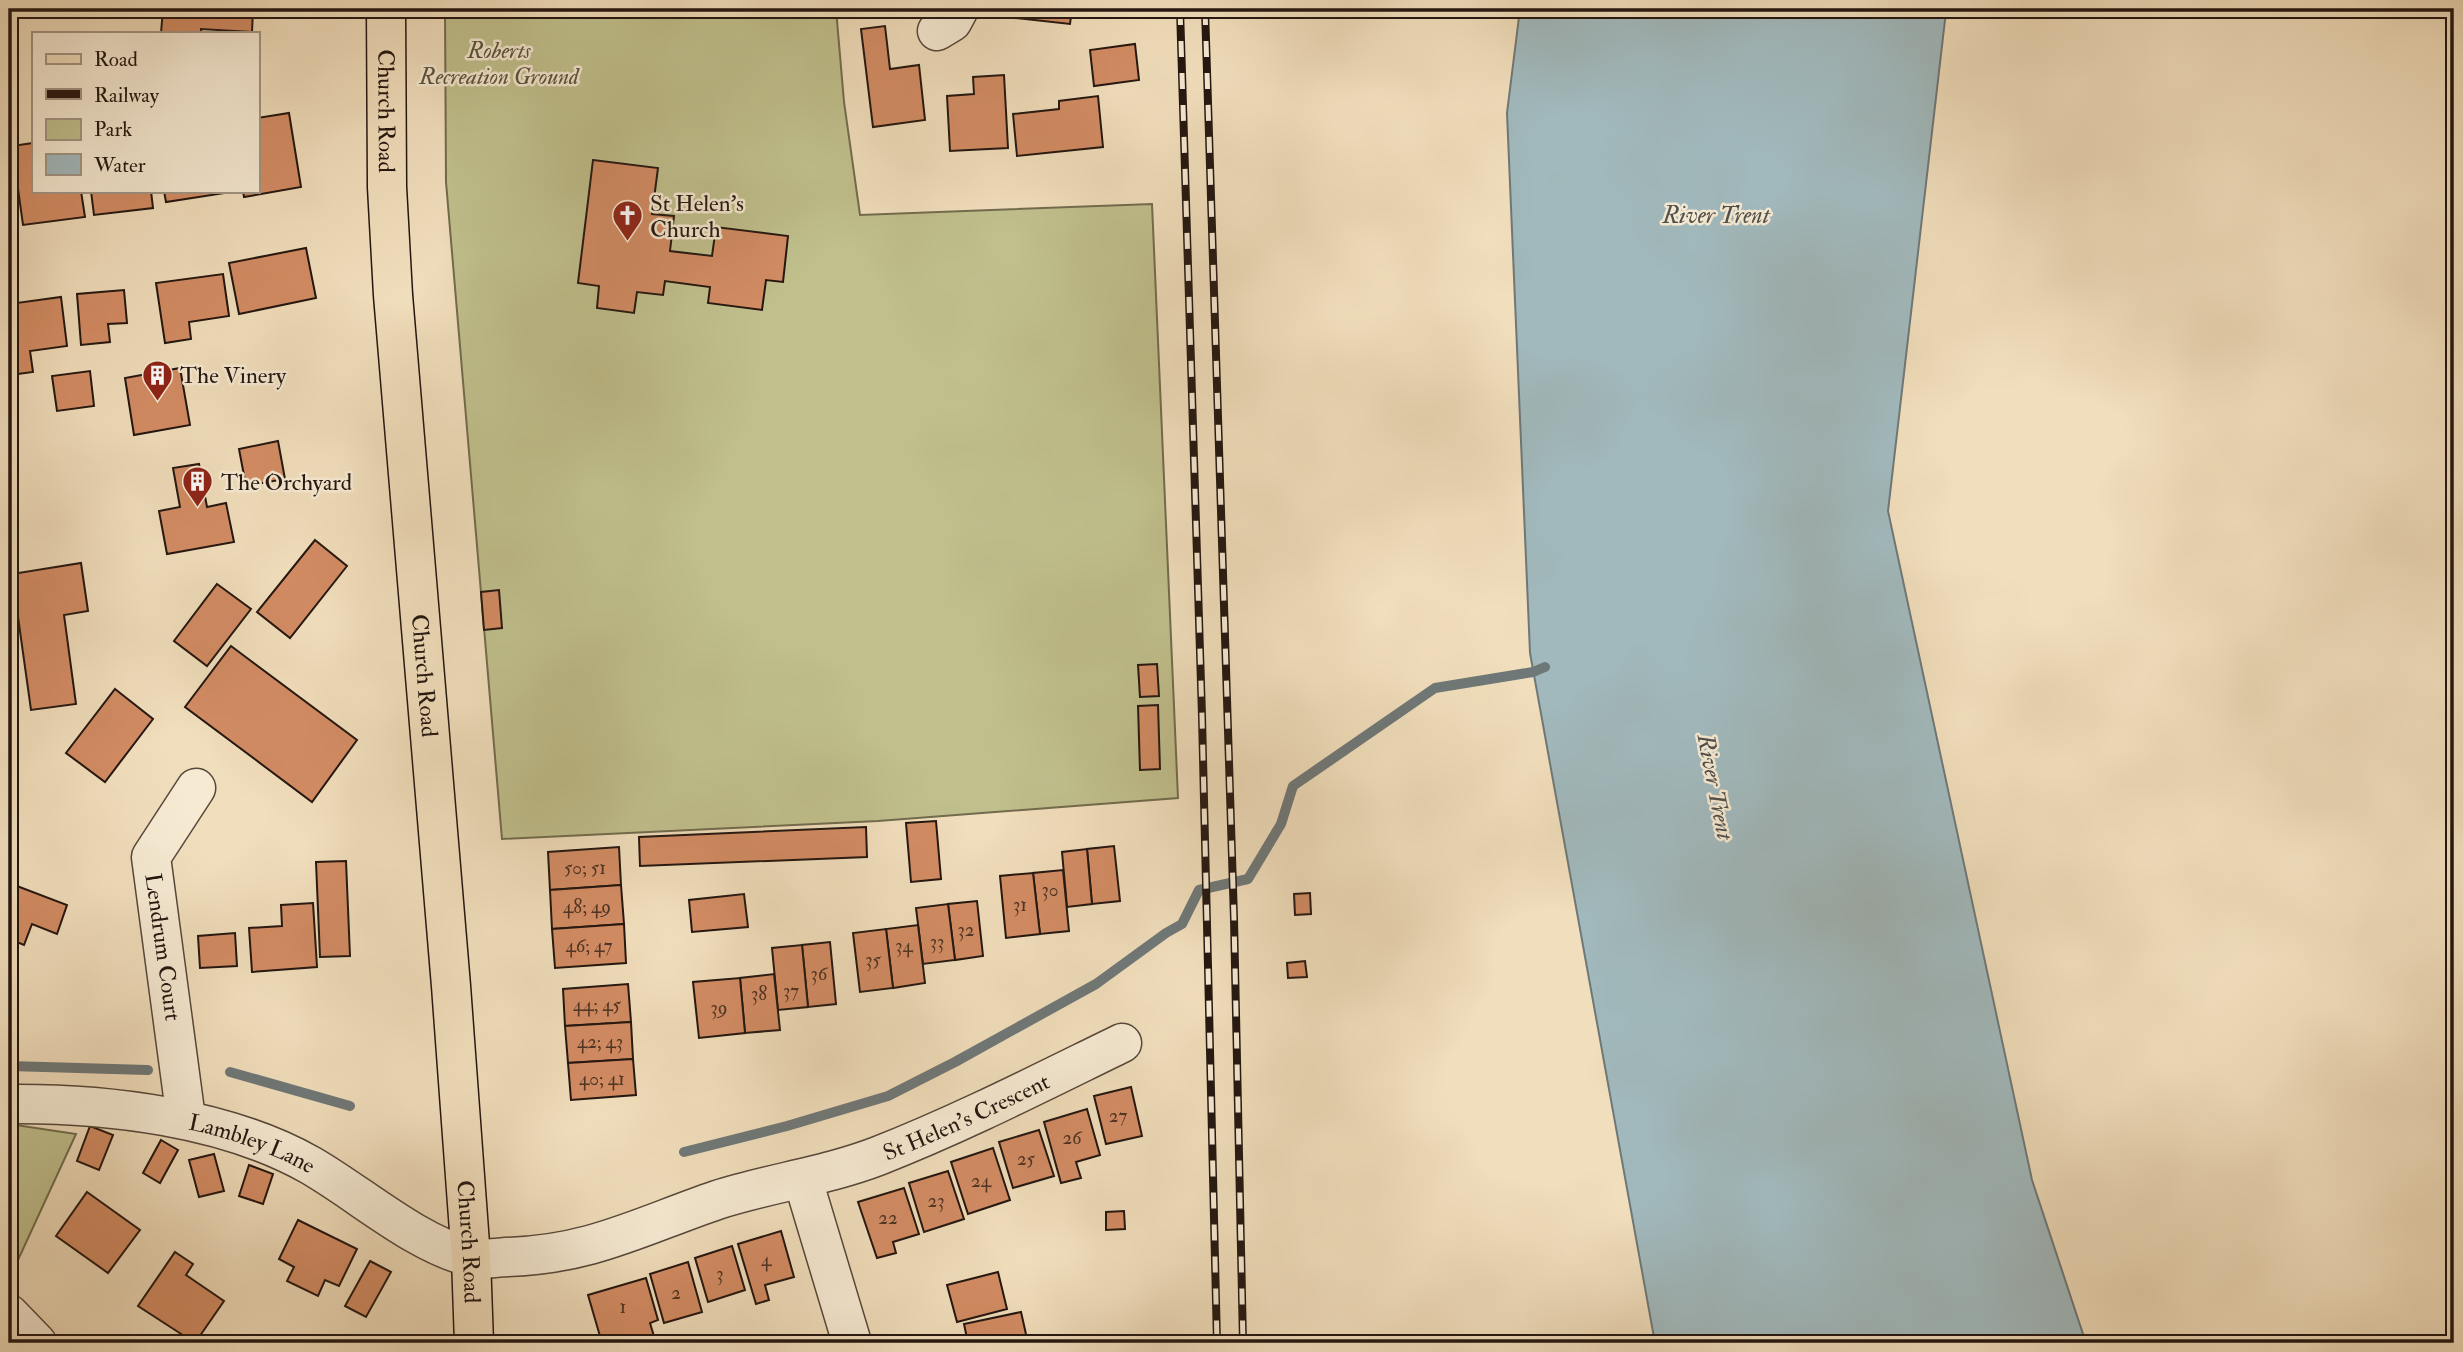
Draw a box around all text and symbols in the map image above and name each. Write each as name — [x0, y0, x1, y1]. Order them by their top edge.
legend — [32, 32, 259, 192]
park label: Roberts Recreation Ground — [418, 36, 580, 91]
text: Road — [94, 46, 139, 73]
street label: Church Road — [372, 49, 401, 173]
text: Railway — [94, 82, 160, 109]
text: Park — [94, 116, 132, 143]
text: Water — [93, 152, 146, 179]
place label: St Helen's Church — [650, 189, 744, 244]
church icon: St Helen's Church — [610, 199, 644, 243]
water label: River Trent — [1661, 200, 1771, 231]
building icon: The Vinery — [140, 358, 174, 402]
place label: The Vinery — [180, 361, 287, 390]
building icon: The Orchyard — [181, 465, 215, 509]
place label: The Orchyard — [221, 468, 352, 497]
street label: Church Road — [405, 613, 445, 738]
water label: River Trent — [1689, 730, 1741, 844]
house number: 50; 51 — [564, 856, 606, 880]
street label: Lendrum Court — [138, 872, 188, 1022]
house number: 30 — [1041, 878, 1059, 902]
house number: 31 — [1013, 893, 1027, 917]
house number: 48; 49 — [563, 895, 611, 919]
house number: 32 — [958, 918, 974, 942]
house number: 33 — [930, 930, 944, 954]
house number: 46; 47 — [565, 934, 613, 958]
house number: 34 — [895, 934, 913, 958]
house number: 35 — [865, 948, 881, 972]
house number: 36 — [811, 962, 829, 986]
house number: 37 — [783, 979, 799, 1003]
house number: 38 — [751, 982, 767, 1006]
house number: 44; 45 — [573, 993, 622, 1017]
house number: 39 — [710, 996, 728, 1020]
house number: 42; 43 — [577, 1030, 623, 1054]
street label: St Helen's Crescent — [879, 1066, 1054, 1167]
house number: 40; 41 — [579, 1067, 625, 1091]
house number: 27 — [1109, 1104, 1127, 1128]
street label: Lambley Lane — [186, 1107, 321, 1180]
house number: 26 — [1062, 1126, 1083, 1150]
house number: 25 — [1017, 1147, 1036, 1171]
house number: 24 — [971, 1169, 992, 1193]
street label: Church Road — [451, 1179, 487, 1304]
house number: 23 — [928, 1189, 944, 1213]
house number: 22 — [878, 1206, 898, 1230]
house number: 4 — [761, 1248, 772, 1272]
house number: 3 — [716, 1262, 724, 1286]
house number: 2 — [671, 1281, 681, 1305]
house number: 1 — [620, 1295, 626, 1319]

